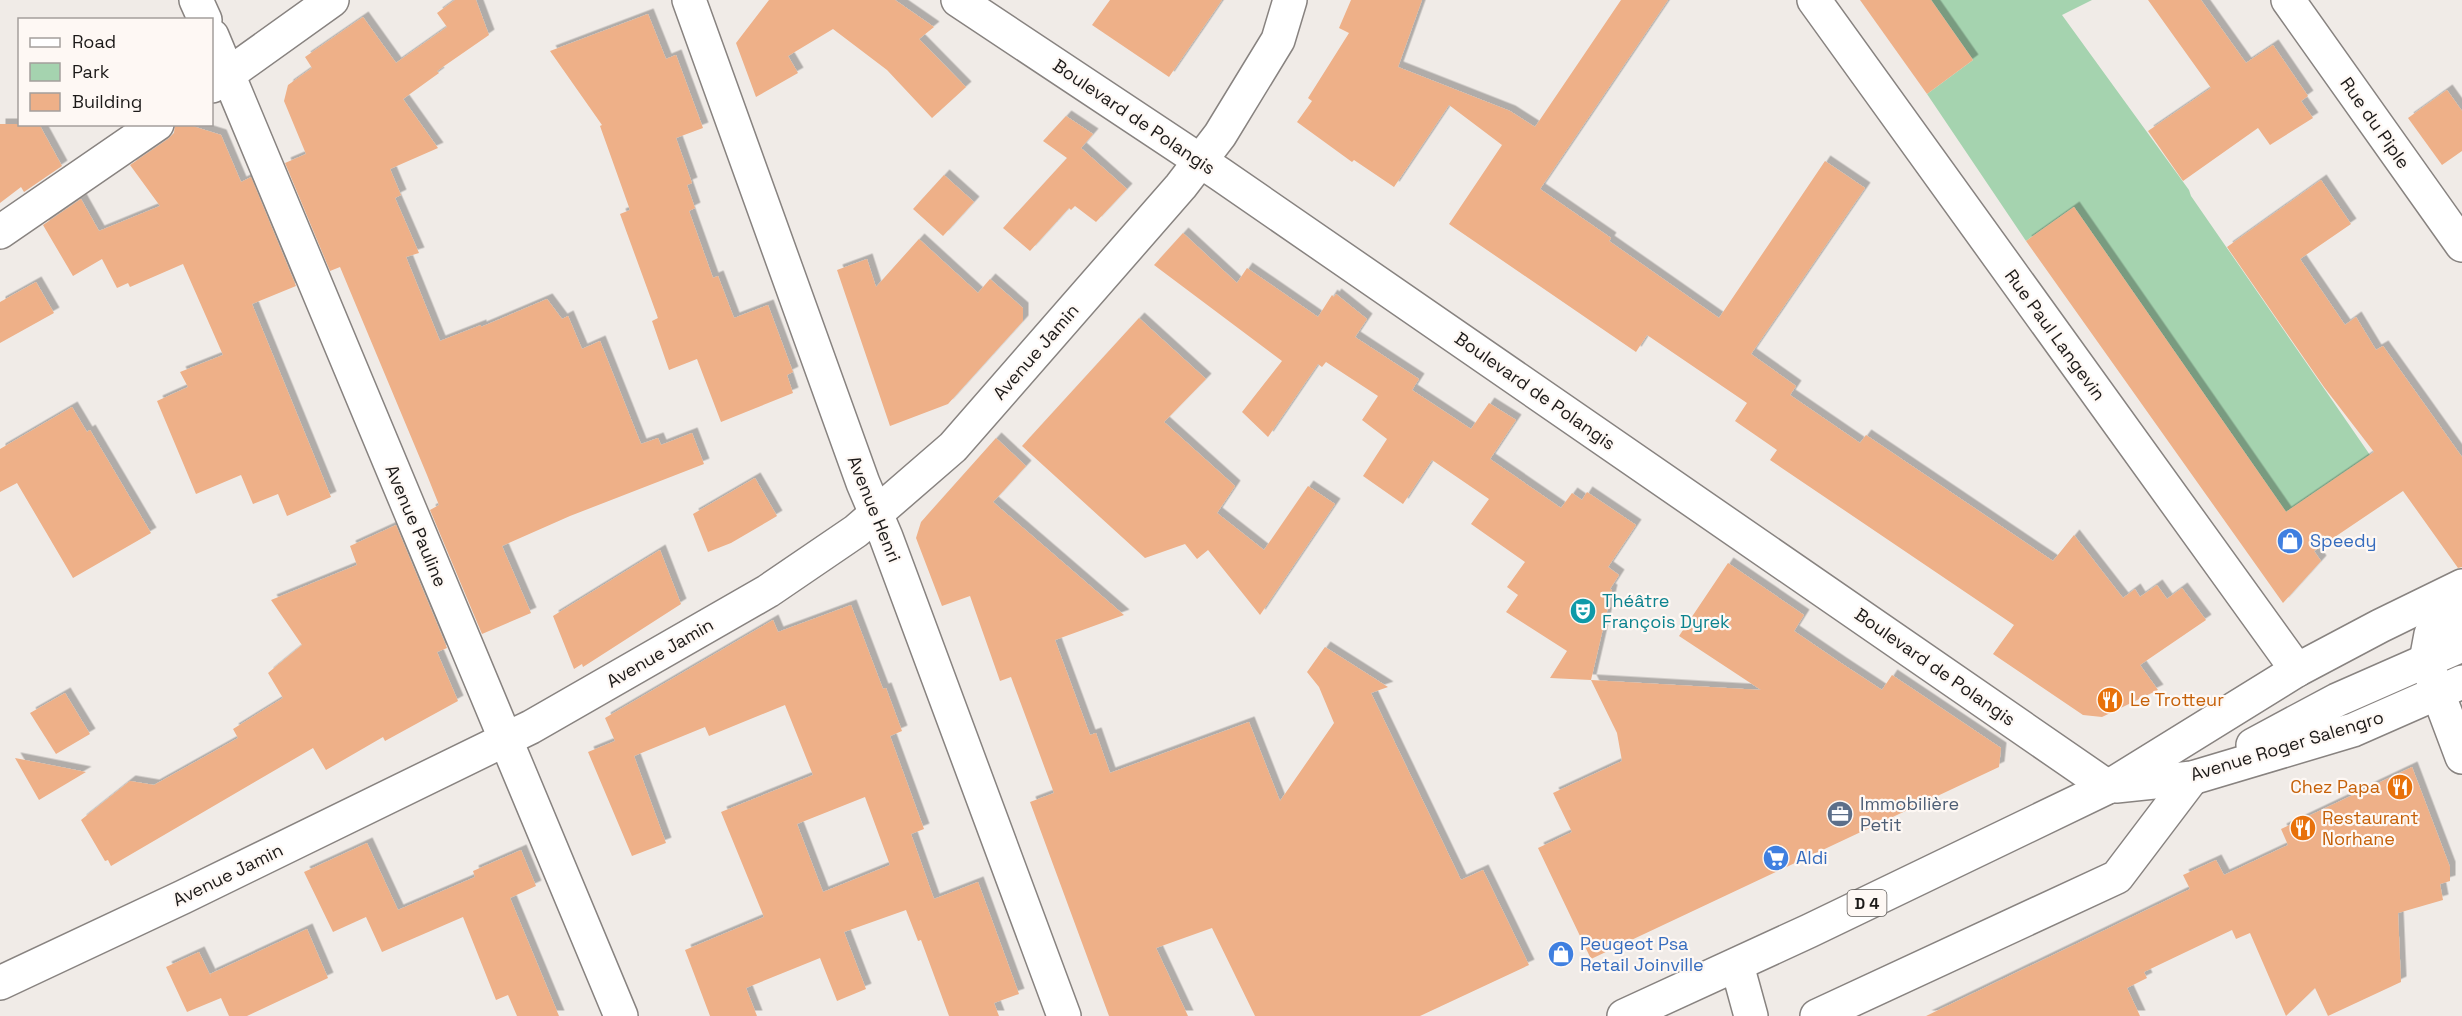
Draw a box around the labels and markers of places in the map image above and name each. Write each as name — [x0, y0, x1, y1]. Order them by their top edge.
shop icon: Speedy — [2275, 526, 2305, 556]
place label: Speedy — [2310, 529, 2377, 552]
place label: Théâtre François Dyrek — [1602, 589, 1730, 633]
theatre icon: Théâtre François Dyrek — [1568, 596, 1598, 626]
restaurant icon: Le Trotteur — [2095, 685, 2125, 715]
place label: Le Trotteur — [2130, 688, 2224, 711]
restaurant icon: Chez Papa — [2385, 772, 2415, 802]
place label: Chez Papa — [2290, 775, 2380, 798]
place label: Immobilière Petit — [1860, 792, 1959, 836]
office icon: Immobilière Petit — [1825, 799, 1855, 829]
place label: Restaurant Norhane — [2322, 806, 2419, 850]
restaurant icon: Restaurant Norhane — [2288, 813, 2318, 843]
supermarket icon: Aldi — [1761, 843, 1791, 873]
place label: Aldi — [1796, 846, 1828, 869]
place label: Peugeot Psa Retail Joinville — [1580, 932, 1704, 976]
shop icon: Peugeot Psa Retail Joinville — [1546, 939, 1576, 969]

